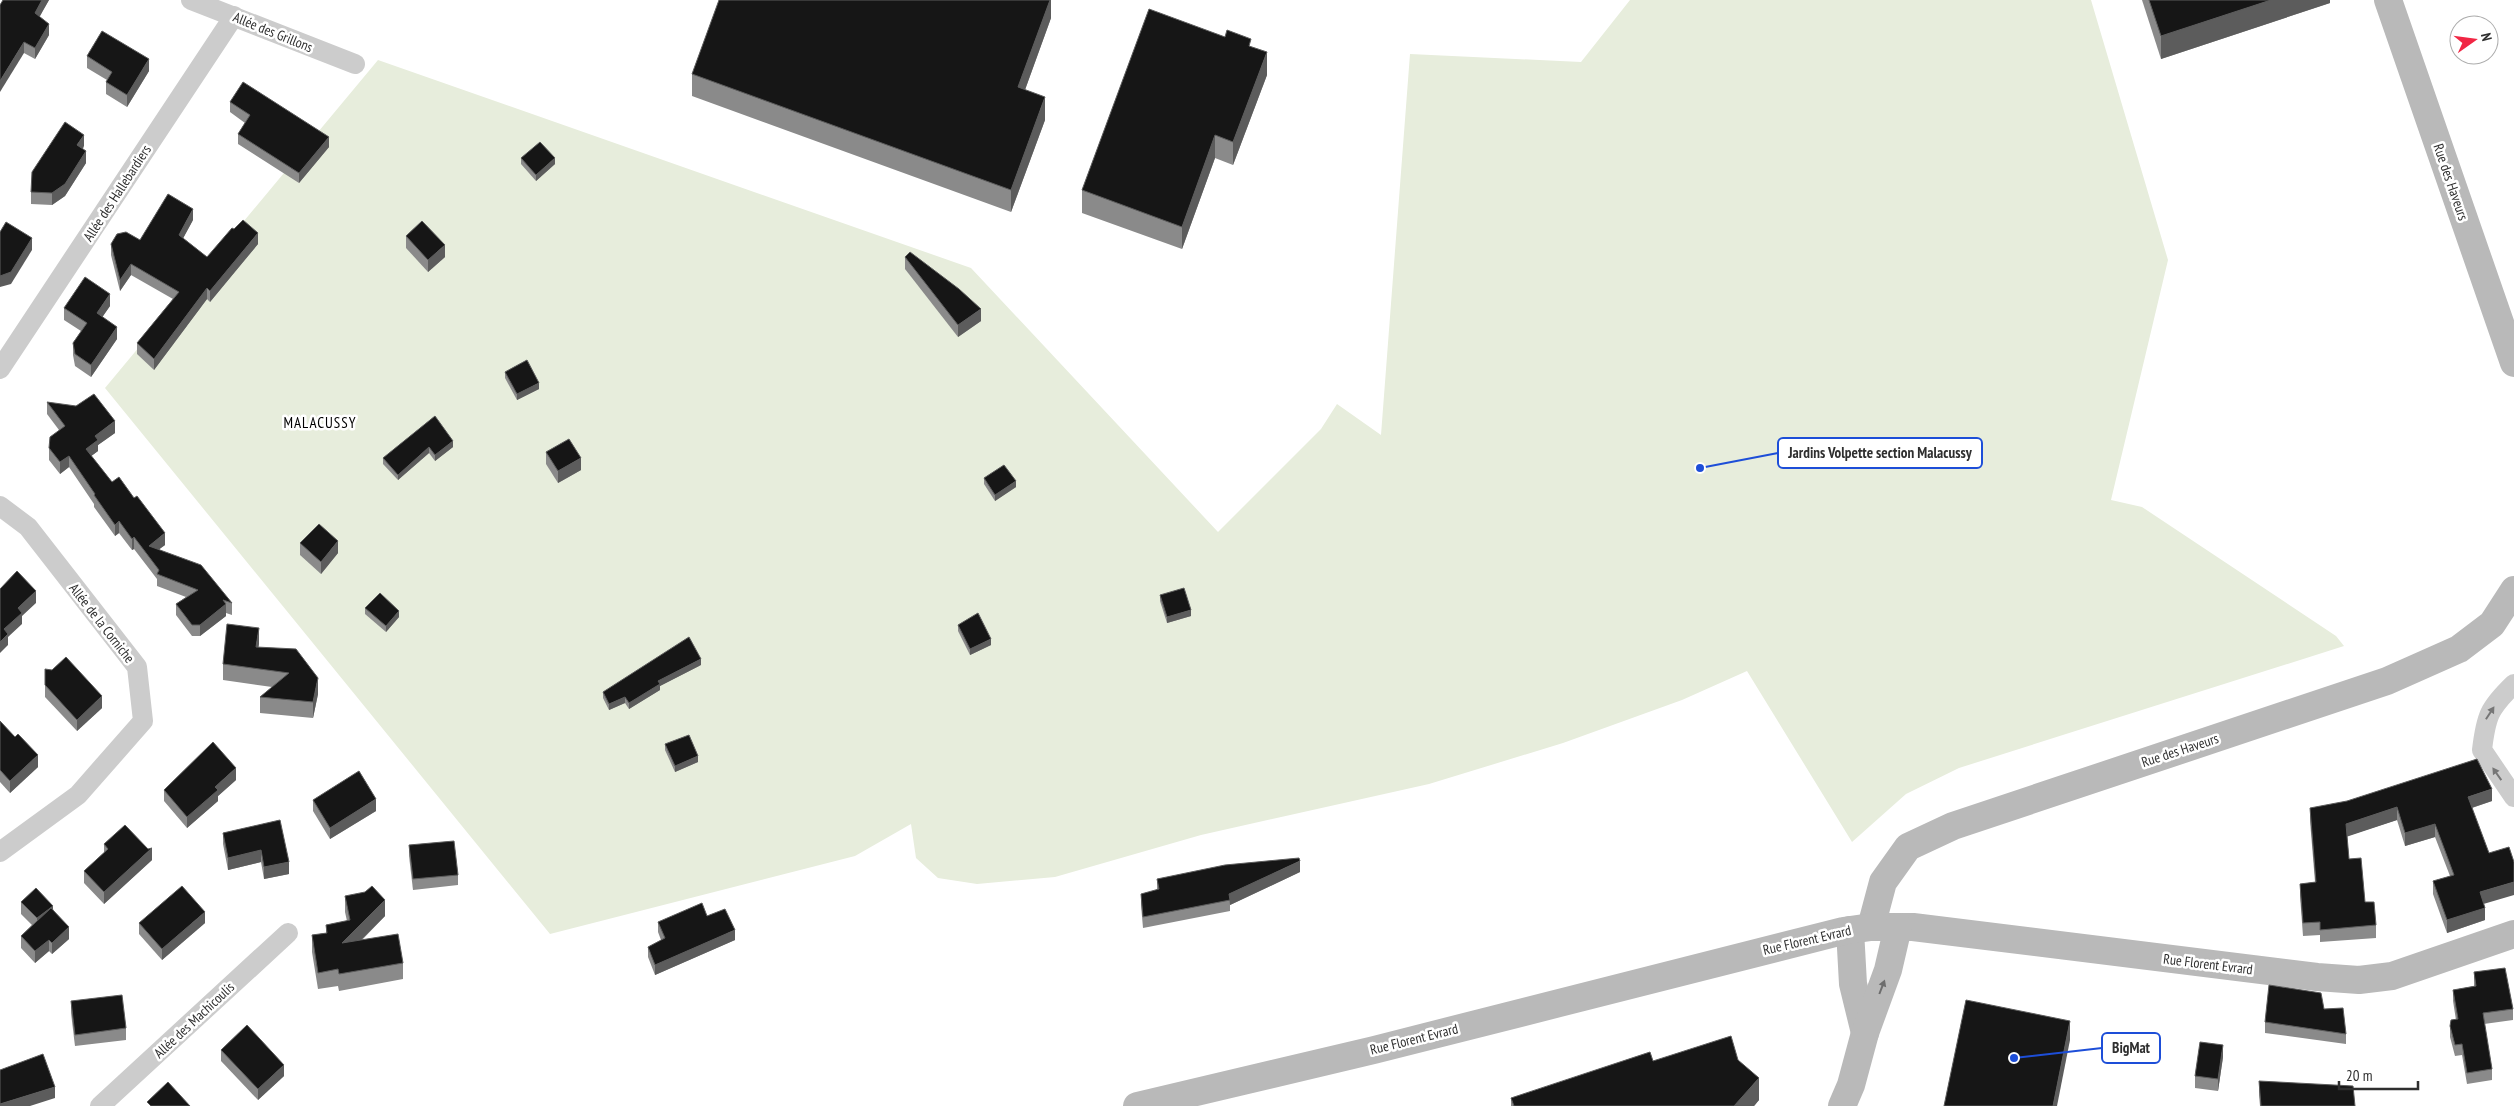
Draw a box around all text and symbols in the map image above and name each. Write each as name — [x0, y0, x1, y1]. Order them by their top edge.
street label: Allée des Grillons — [231, 8, 316, 56]
north arrow — [2449, 15, 2499, 65]
text: N — [2477, 31, 2496, 43]
street label: Allée des Hallebardiers — [79, 141, 155, 245]
street label: Rue des Haveurs — [2429, 141, 2473, 223]
district label: MALACUSSY — [283, 413, 357, 432]
callout: Jardins Volpette section Malacussy — [1778, 438, 1982, 468]
text: Jardins Volpette section Malacussy — [1787, 443, 1973, 462]
street label: Allée de la Corniche — [65, 580, 139, 667]
one-way arrow — [2485, 707, 2495, 720]
street label: Rue des Haveurs — [2139, 729, 2221, 771]
one-way arrow — [2492, 767, 2502, 781]
street label: Rue Florent Evrard — [1761, 921, 1853, 959]
street label: Rue Florent Evrard — [2162, 950, 2254, 978]
street label: Allée des Machicoulis — [150, 978, 238, 1062]
one-way arrow — [1878, 980, 1886, 994]
street label: Rue Florent Evrard — [1368, 1019, 1460, 1059]
callout: BigMat — [2102, 1033, 2160, 1063]
text: BigMat — [2112, 1038, 2151, 1057]
scale bar — [2339, 1058, 2418, 1090]
text: 20 m — [2346, 1066, 2372, 1085]

